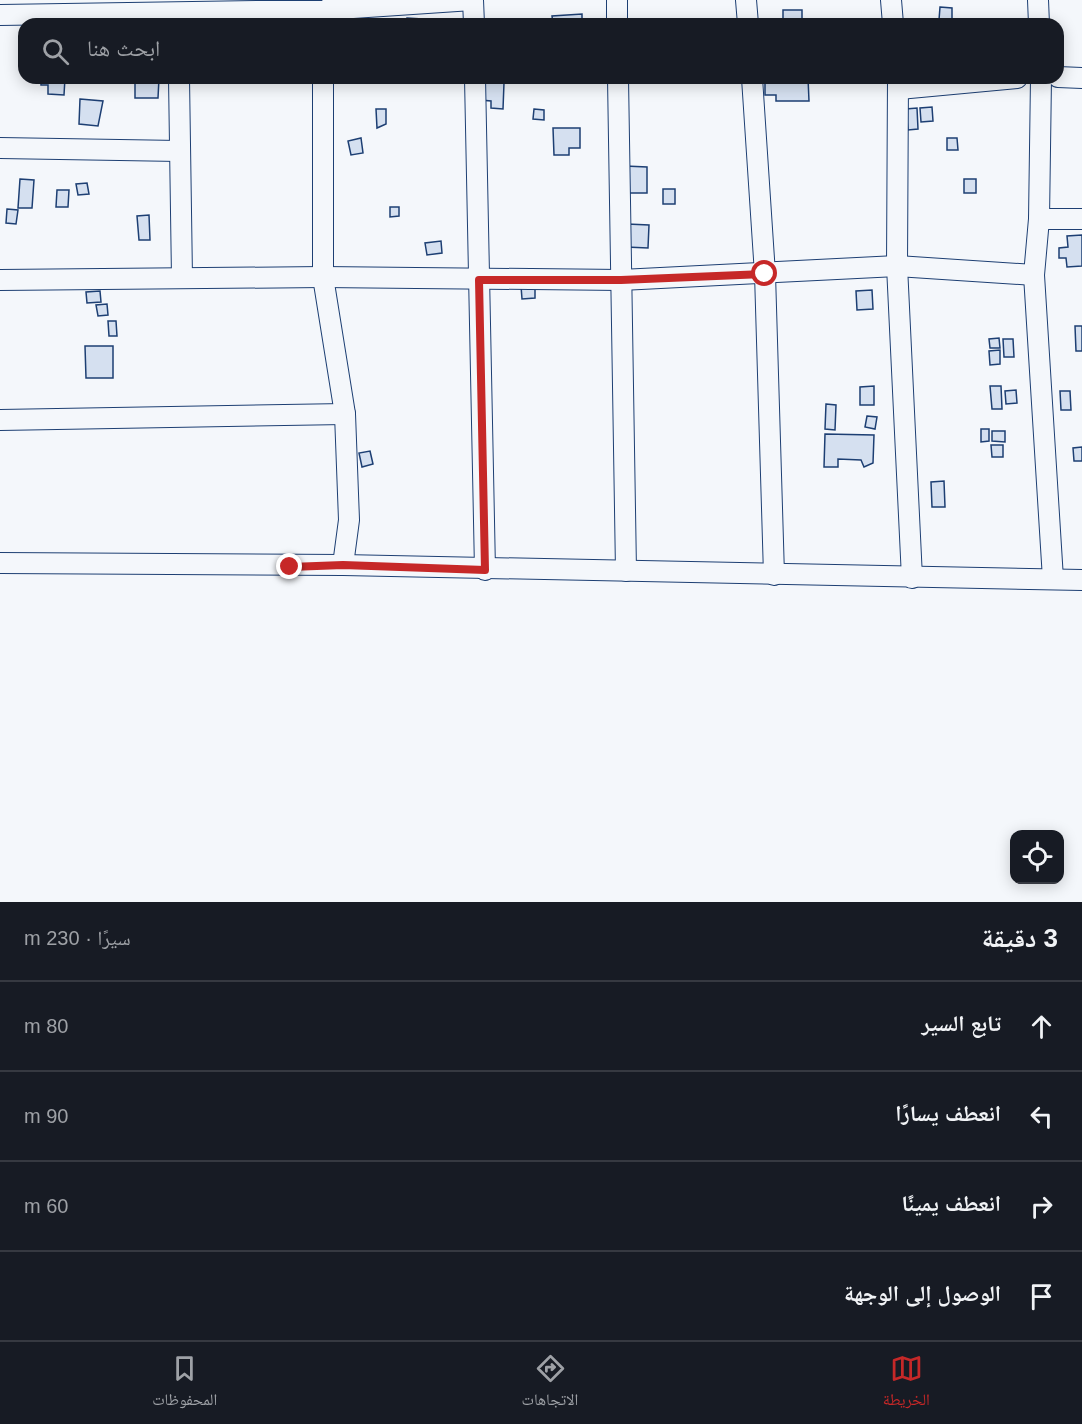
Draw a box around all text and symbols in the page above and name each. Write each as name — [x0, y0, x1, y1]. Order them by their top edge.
search box — [18, 18, 1064, 84]
icon: search — [39, 35, 72, 68]
text: ابحث هنا — [87, 36, 160, 61]
route start — [751, 260, 777, 286]
route end — [276, 553, 302, 579]
map controls — [1010, 830, 1064, 884]
button: locate — [1010, 830, 1064, 884]
text: 3 دقيقة — [982, 923, 1058, 953]
text: سيرًا · 230 m — [24, 927, 131, 949]
icon: ahead — [1025, 1010, 1058, 1043]
text: تابع السير — [921, 1011, 1001, 1036]
text: 80 m — [24, 1015, 68, 1037]
icon: left — [1025, 1100, 1058, 1133]
text: انعطف يسارًا — [895, 1101, 1001, 1126]
text: 90 m — [24, 1105, 68, 1127]
icon: right — [1025, 1190, 1058, 1223]
text: انعطف يمينًا — [902, 1191, 1001, 1216]
text: 60 m — [24, 1195, 68, 1217]
icon: arrive — [1025, 1280, 1058, 1313]
text: الوصول إلى الوجهة — [844, 1281, 1001, 1306]
tab: المحفوظات — [152, 1352, 217, 1415]
tab: الاتجاهات — [522, 1352, 578, 1415]
tab: الخريطة — [883, 1352, 930, 1415]

